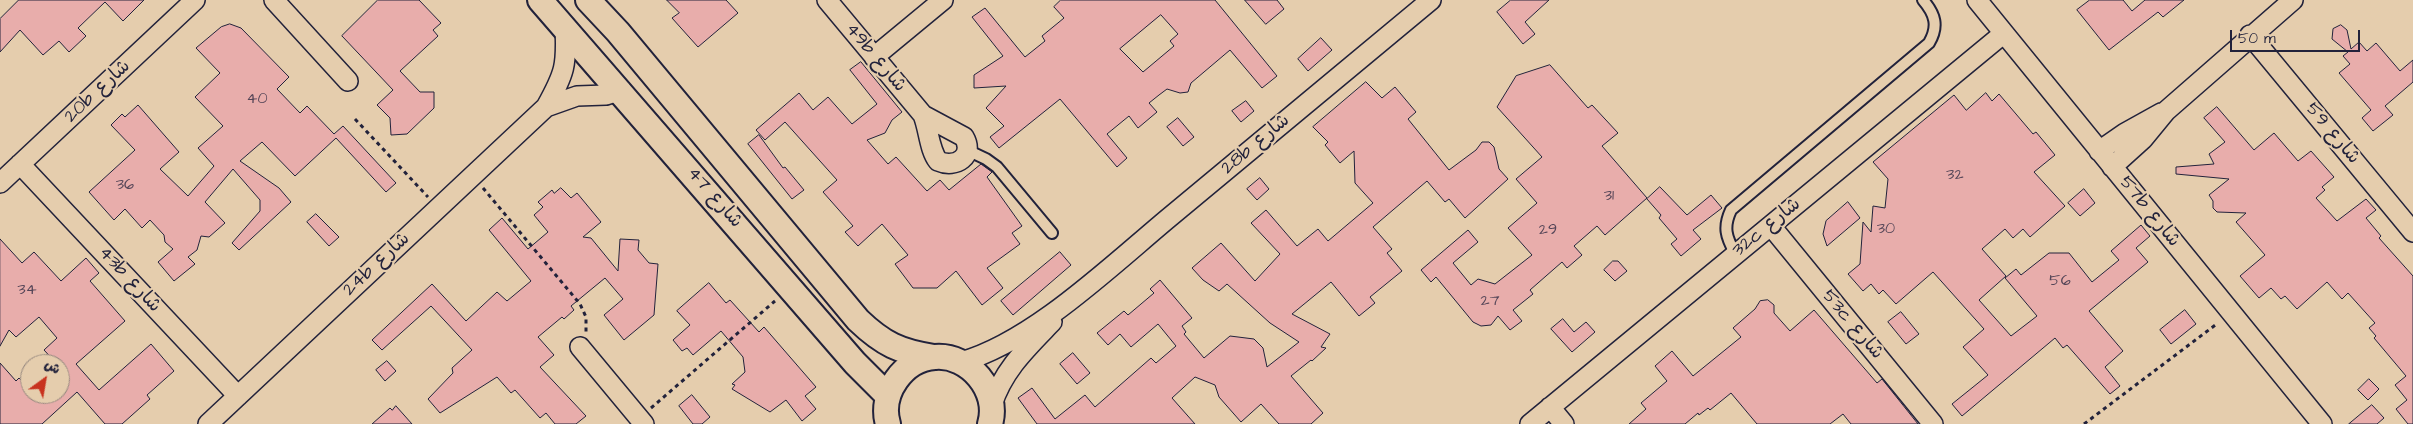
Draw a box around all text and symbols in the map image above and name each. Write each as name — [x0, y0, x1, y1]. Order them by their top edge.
street label: 49b شارع — [840, 19, 910, 97]
scale bar — [2233, 20, 2363, 52]
text: 50 m — [2238, 28, 2276, 49]
street label: 20b شارع — [60, 56, 136, 128]
house number: 40 — [247, 90, 267, 110]
street label: شارع 59 — [2300, 99, 2364, 169]
street label: 28b شارع — [1217, 110, 1295, 180]
street label: شارع 47 — [681, 163, 747, 233]
house number: 32 — [1946, 166, 1964, 186]
street label: 57b شارع — [2114, 172, 2184, 252]
house number: 36 — [116, 176, 134, 196]
house number: 31 — [1604, 187, 1614, 207]
street label: 32c شارع — [1728, 194, 1806, 262]
house number: 30 — [1877, 220, 1895, 240]
house number: 29 — [1539, 221, 1557, 241]
street label: 24b شارع — [339, 228, 415, 302]
street label: 43b شارع — [93, 242, 165, 318]
house number: 56 — [2049, 272, 2071, 292]
house number: 34 — [17, 281, 37, 301]
street label: 53c شارع — [1816, 286, 1888, 364]
house number: 27 — [1480, 292, 1500, 312]
north arrow — [20, 354, 70, 404]
text: ش — [41, 355, 64, 380]

